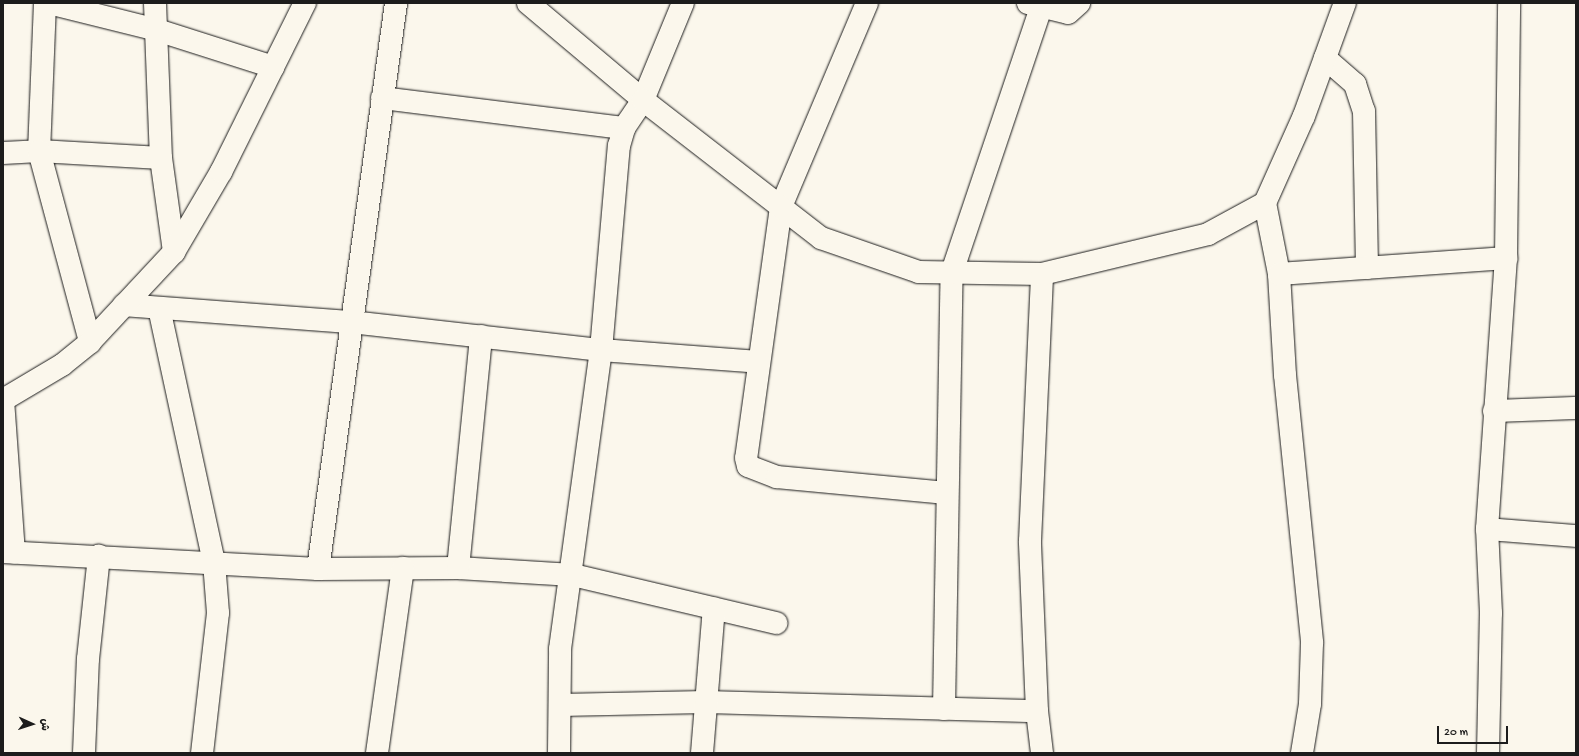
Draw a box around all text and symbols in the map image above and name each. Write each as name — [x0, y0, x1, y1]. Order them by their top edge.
north arrow — [12, 704, 52, 744]
text: ش — [38, 718, 50, 731]
scale bar — [1439, 718, 1510, 744]
text: 20 m — [1444, 726, 1468, 740]

